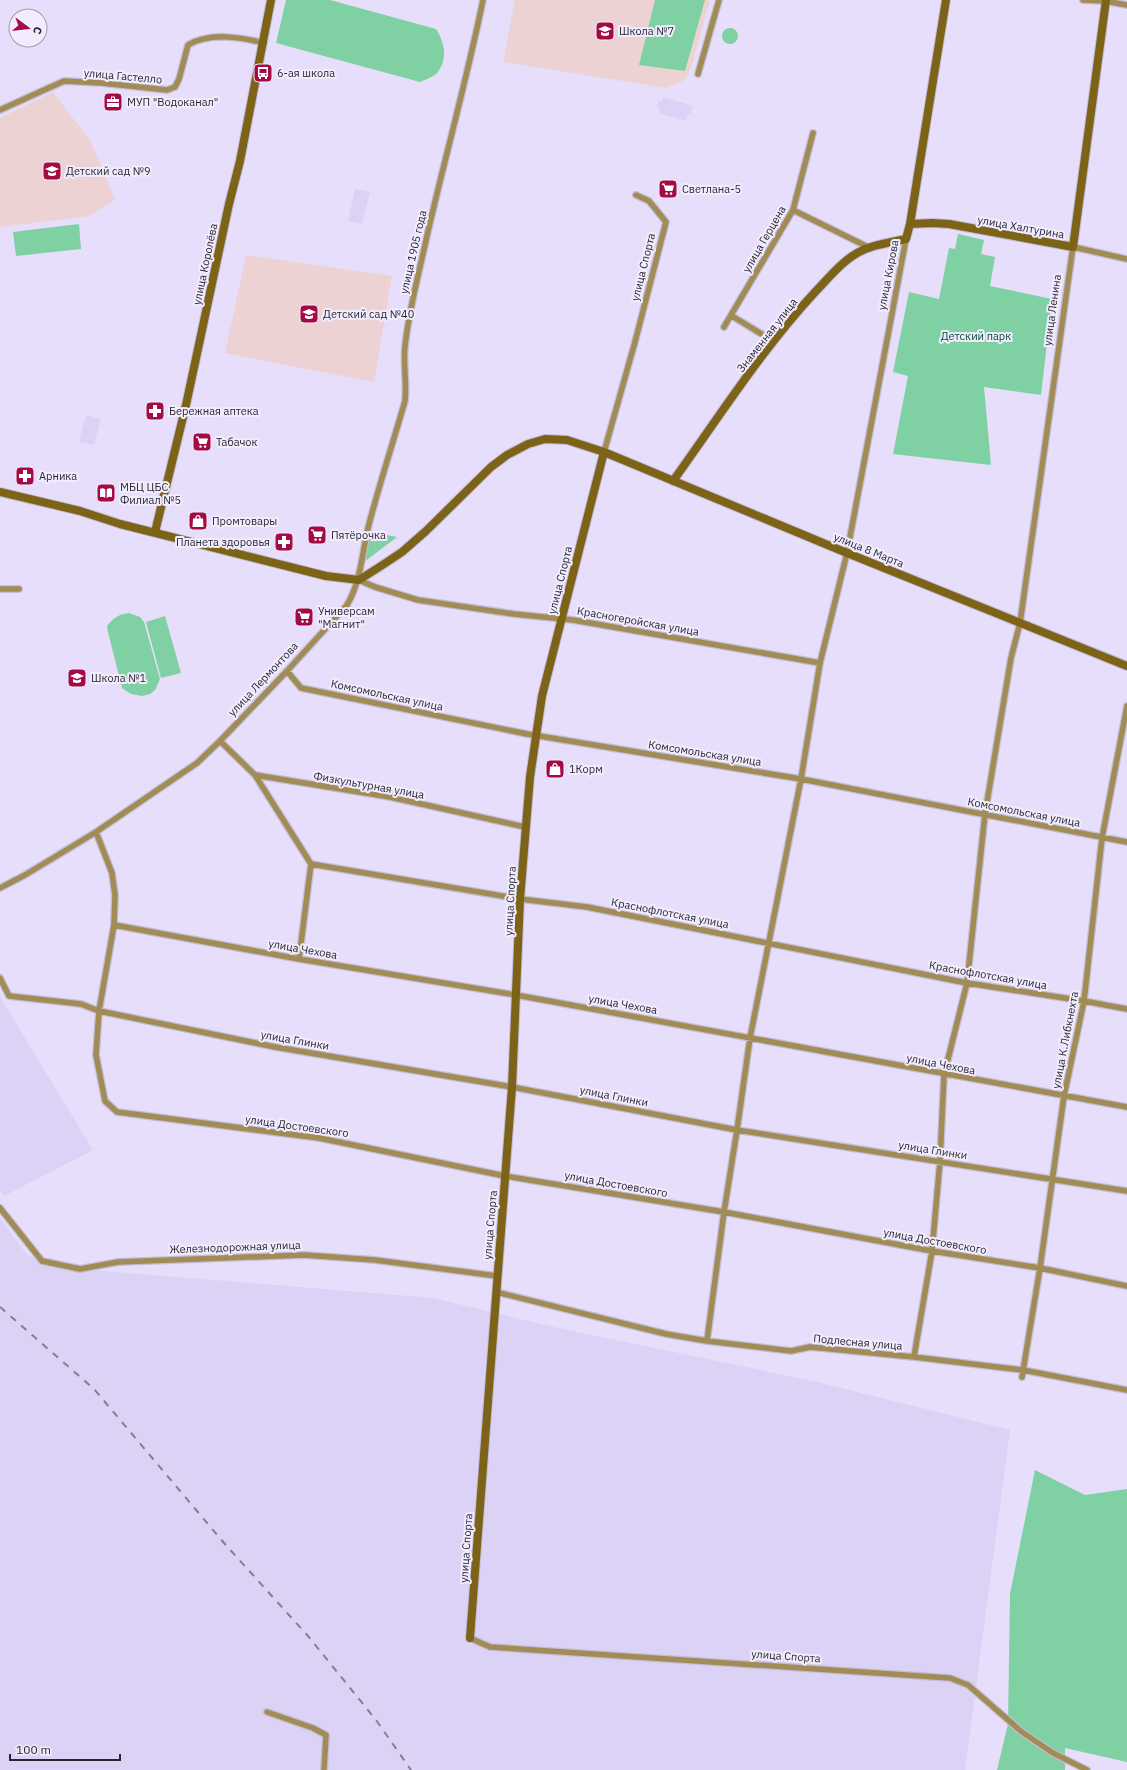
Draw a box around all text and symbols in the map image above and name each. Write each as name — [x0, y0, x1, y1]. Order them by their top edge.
north arrow — [8, 8, 48, 48]
school or university icon: Школа №7 — [594, 20, 616, 42]
place label: Школа №7 — [619, 24, 674, 38]
text: С — [30, 25, 45, 36]
bus stop icon: 6-ая школа — [252, 62, 274, 84]
street label: улица Гастелло — [83, 66, 163, 86]
place label: 6-ая школа — [277, 66, 335, 80]
office icon: МУП "Водоканал" — [102, 91, 124, 113]
place label: МУП "Водоканал" — [127, 95, 218, 109]
school or university icon: Детский сад №9 — [41, 160, 63, 182]
place label: Детский сад №9 — [66, 164, 151, 178]
supermarket icon: Светлана-5 — [657, 178, 679, 200]
place label: Светлана-5 — [682, 182, 741, 196]
street label: улица Герцена — [739, 203, 789, 275]
street label: улица 1905 года — [397, 209, 429, 295]
street label: улица Халтурина — [977, 212, 1066, 242]
street label: улица Королёва — [190, 222, 220, 306]
street label: улица Спорта — [628, 231, 658, 302]
street label: улица Кирова — [874, 239, 902, 311]
street label: улица Ленина — [1040, 273, 1064, 347]
street label: Знаменная улица — [734, 295, 800, 375]
school or university icon: Детский сад №40 — [298, 303, 320, 325]
place label: Детский сад №40 — [323, 307, 414, 321]
park label: Детский парк — [941, 329, 1011, 343]
pharmacy icon: Бережная аптека — [144, 400, 166, 422]
place label: Бережная аптека — [169, 404, 259, 418]
supermarket icon: Табачок — [191, 431, 213, 453]
place label: Табачок — [216, 435, 258, 449]
pharmacy icon: Арника — [14, 465, 36, 487]
place label: Арника — [39, 469, 77, 483]
place label: МБЦ ЦБС Филиал №5 — [120, 480, 181, 507]
library icon: МБЦ ЦБС Филиал №5 — [95, 482, 117, 504]
shop icon: Промтовары — [187, 510, 209, 532]
place label: Промтовары — [212, 514, 277, 528]
supermarket icon: Пятёрочка — [306, 524, 328, 546]
place label: Пятёрочка — [331, 528, 386, 542]
street label: улица 8 Марта — [832, 530, 906, 570]
pharmacy icon: Планета здоровья — [273, 531, 295, 553]
place label: Планета здоровья — [176, 535, 270, 549]
street label: улица Спорта — [545, 544, 575, 615]
street label: Красногеройская улица — [576, 603, 700, 639]
place label: Универсам "Магнит" — [318, 604, 375, 631]
supermarket icon: Универсам "Магнит" — [293, 606, 315, 628]
street label: улица Лермонтова — [225, 639, 301, 719]
school or university icon: Школа №1 — [66, 667, 88, 689]
place label: Школа №1 — [91, 671, 146, 685]
street label: Комсомольская улица — [330, 676, 445, 714]
street label: Комсомольская улица — [647, 737, 763, 769]
shop icon: 1Корм — [544, 758, 566, 780]
place label: 1Корм — [569, 762, 603, 776]
street label: Физкультурная улица — [312, 768, 426, 802]
street label: Комсомольская улица — [966, 794, 1082, 830]
street label: улица Спорта — [501, 866, 519, 936]
street label: Краснофлотская улица — [610, 895, 730, 931]
street label: улица Чехова — [267, 936, 339, 962]
street label: Краснофлотская улица — [928, 958, 1048, 992]
street label: улица К.Либкнехта — [1049, 990, 1081, 1090]
street label: улица Чехова — [587, 991, 659, 1017]
street label: улица Глинки — [260, 1027, 330, 1053]
street label: улица Чехова — [905, 1050, 977, 1078]
street label: улица Глинки — [579, 1083, 649, 1109]
street label: улица Достоевского — [244, 1112, 350, 1140]
street label: улица Глинки — [898, 1138, 968, 1162]
street label: улица Достоевского — [563, 1168, 669, 1200]
street label: улица Спорта — [480, 1190, 500, 1260]
street label: улица Достоевского — [882, 1225, 988, 1257]
street label: Железнодорожная улица — [169, 1238, 301, 1256]
street label: Подлесная улица — [813, 1331, 903, 1353]
street label: улица Спорта — [457, 1513, 475, 1583]
street label: улица Спорта — [751, 1647, 821, 1665]
scale bar — [10, 1736, 120, 1762]
text: 100 m — [16, 1742, 51, 1757]

